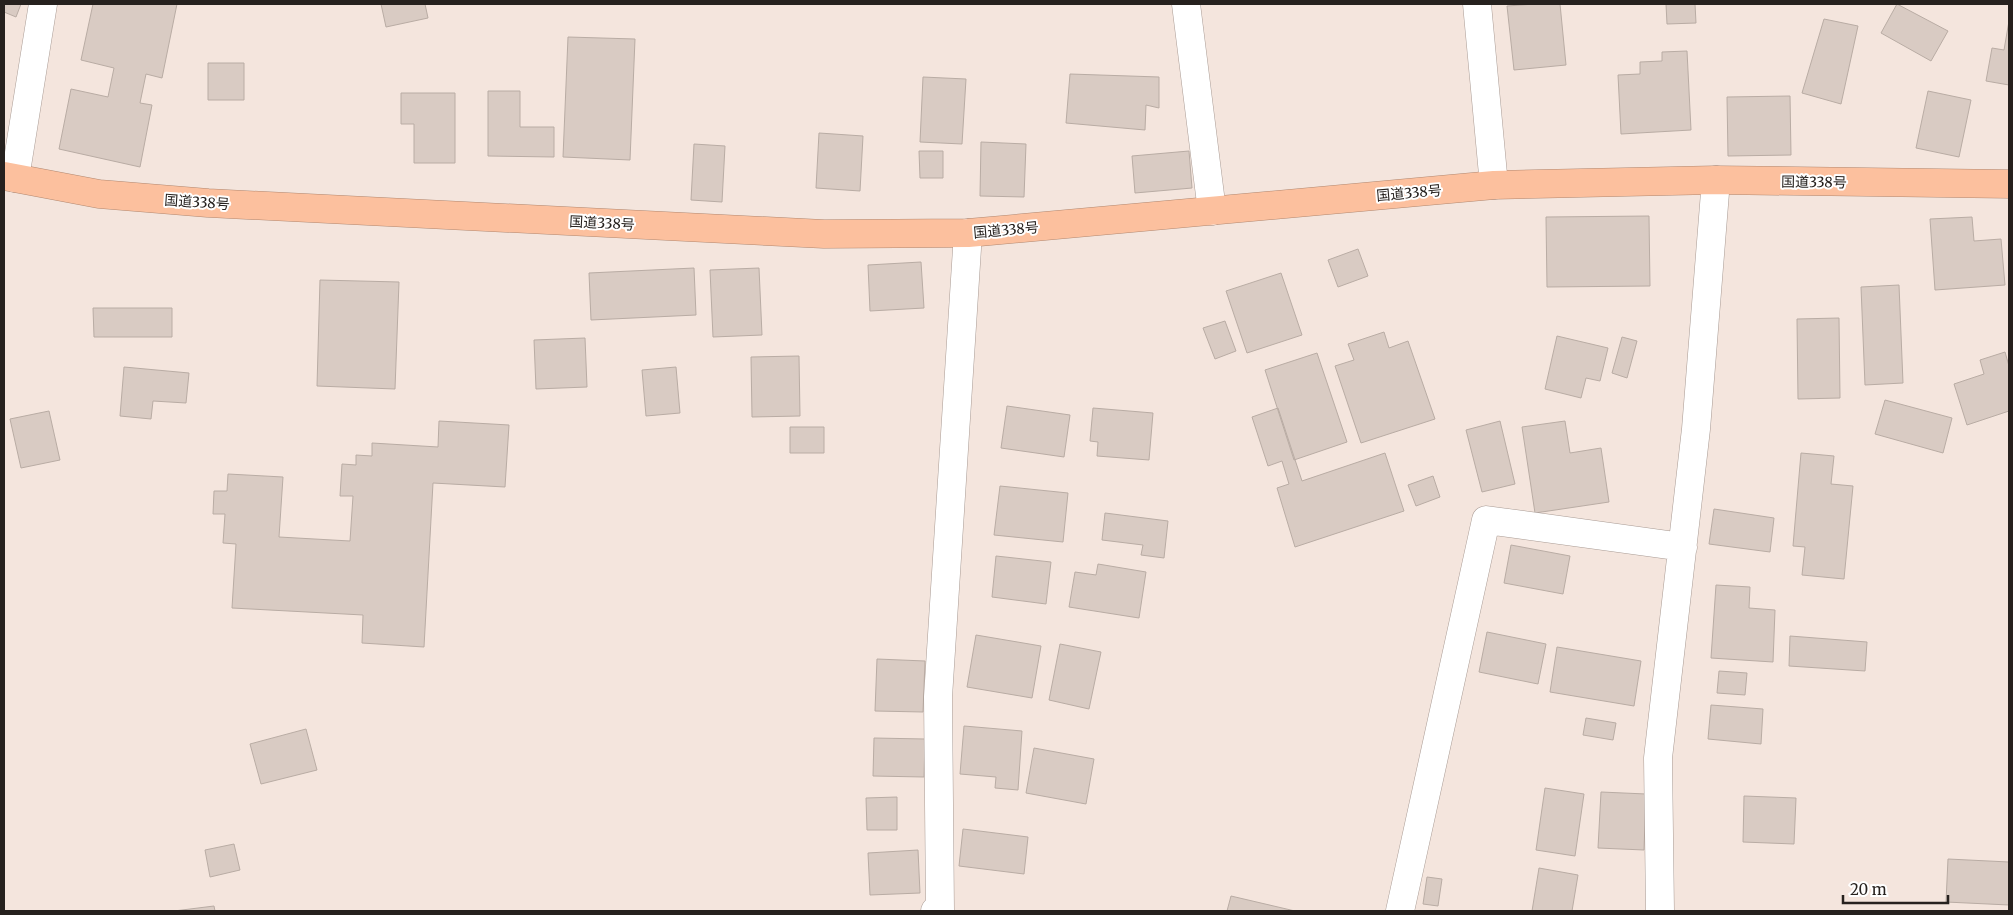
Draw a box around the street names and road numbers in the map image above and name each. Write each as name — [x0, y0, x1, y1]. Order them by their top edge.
street label: 国道338号 — [1781, 172, 1847, 192]
street label: 国道338号 — [1376, 181, 1442, 205]
street label: 国道338号 — [164, 191, 230, 213]
street label: 国道338号 — [569, 212, 635, 234]
street label: 国道338号 — [973, 218, 1039, 242]

